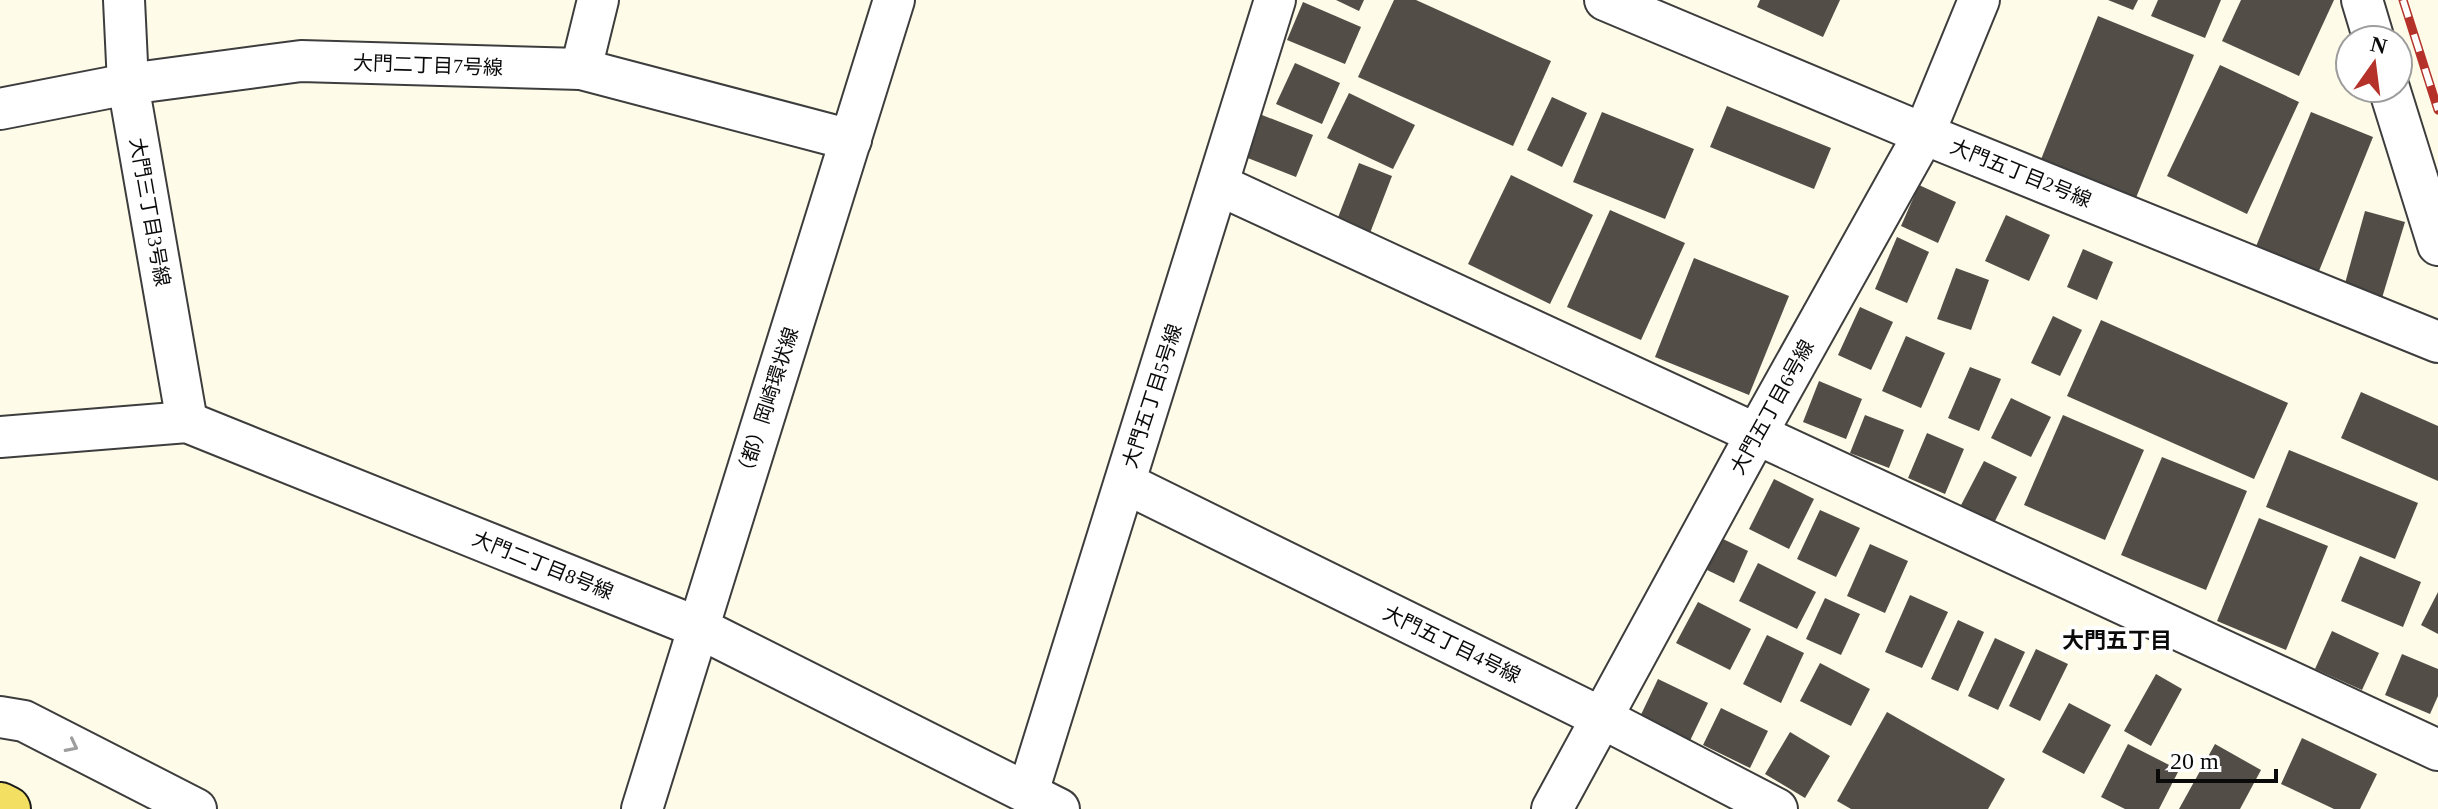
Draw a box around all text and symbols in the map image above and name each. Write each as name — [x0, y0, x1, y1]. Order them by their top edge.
north arrow — [2334, 24, 2414, 104]
text: N — [2368, 31, 2390, 59]
street label: 大門二丁目7号線 — [353, 51, 503, 79]
street label: 大門五丁目2号線 — [1947, 135, 2095, 211]
street label: 大門三丁目3号線 — [126, 136, 174, 288]
street label: 大門五丁目5号線 — [1118, 321, 1186, 471]
street label: （都）岡崎環状線 — [732, 325, 802, 483]
street label: 大門五丁目6号線 — [1726, 336, 1818, 478]
street label: 大門二丁目8号線 — [469, 527, 617, 603]
street label: 大門五丁目4号線 — [1380, 601, 1524, 687]
district label: 大門五丁目 — [2062, 628, 2172, 653]
scale bar — [2158, 733, 2276, 783]
one-way arrow — [63, 736, 78, 751]
text: 20 m — [2170, 748, 2219, 774]

